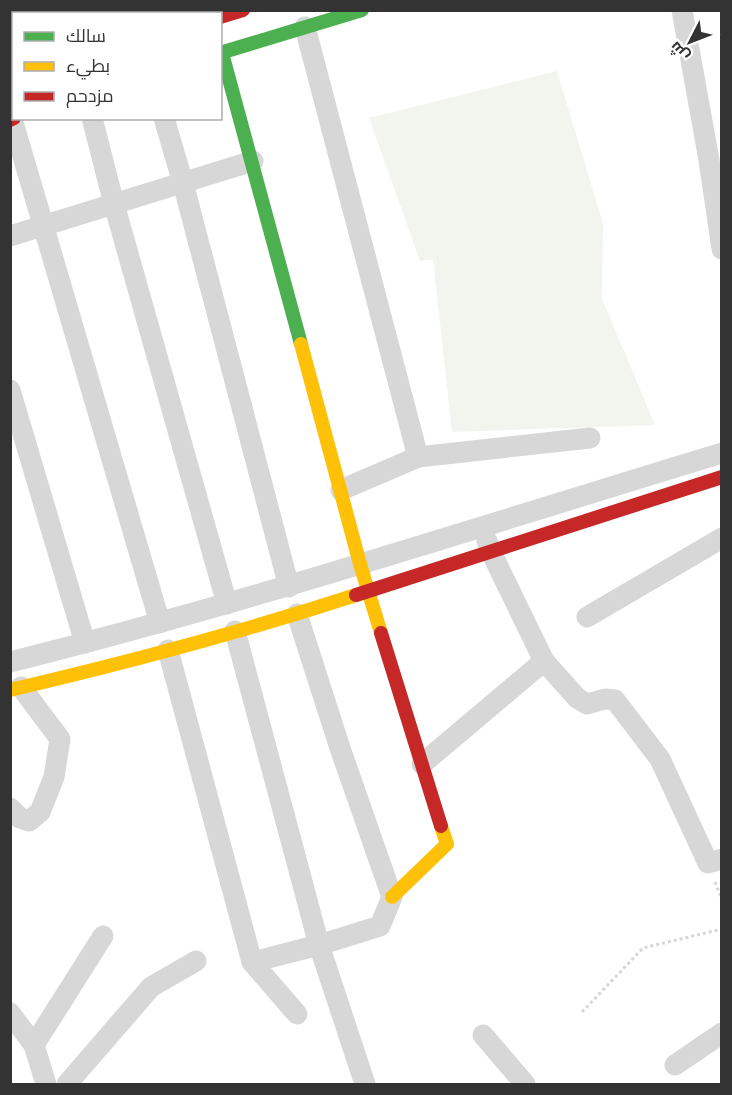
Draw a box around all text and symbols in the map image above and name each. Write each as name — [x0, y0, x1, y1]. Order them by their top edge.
legend — [12, 12, 222, 120]
north arrow — [660, 12, 720, 72]
text: سالك — [66, 24, 106, 46]
text: ش — [665, 38, 693, 66]
text: بطيء — [66, 54, 110, 80]
text: مزدحم — [66, 84, 114, 108]

